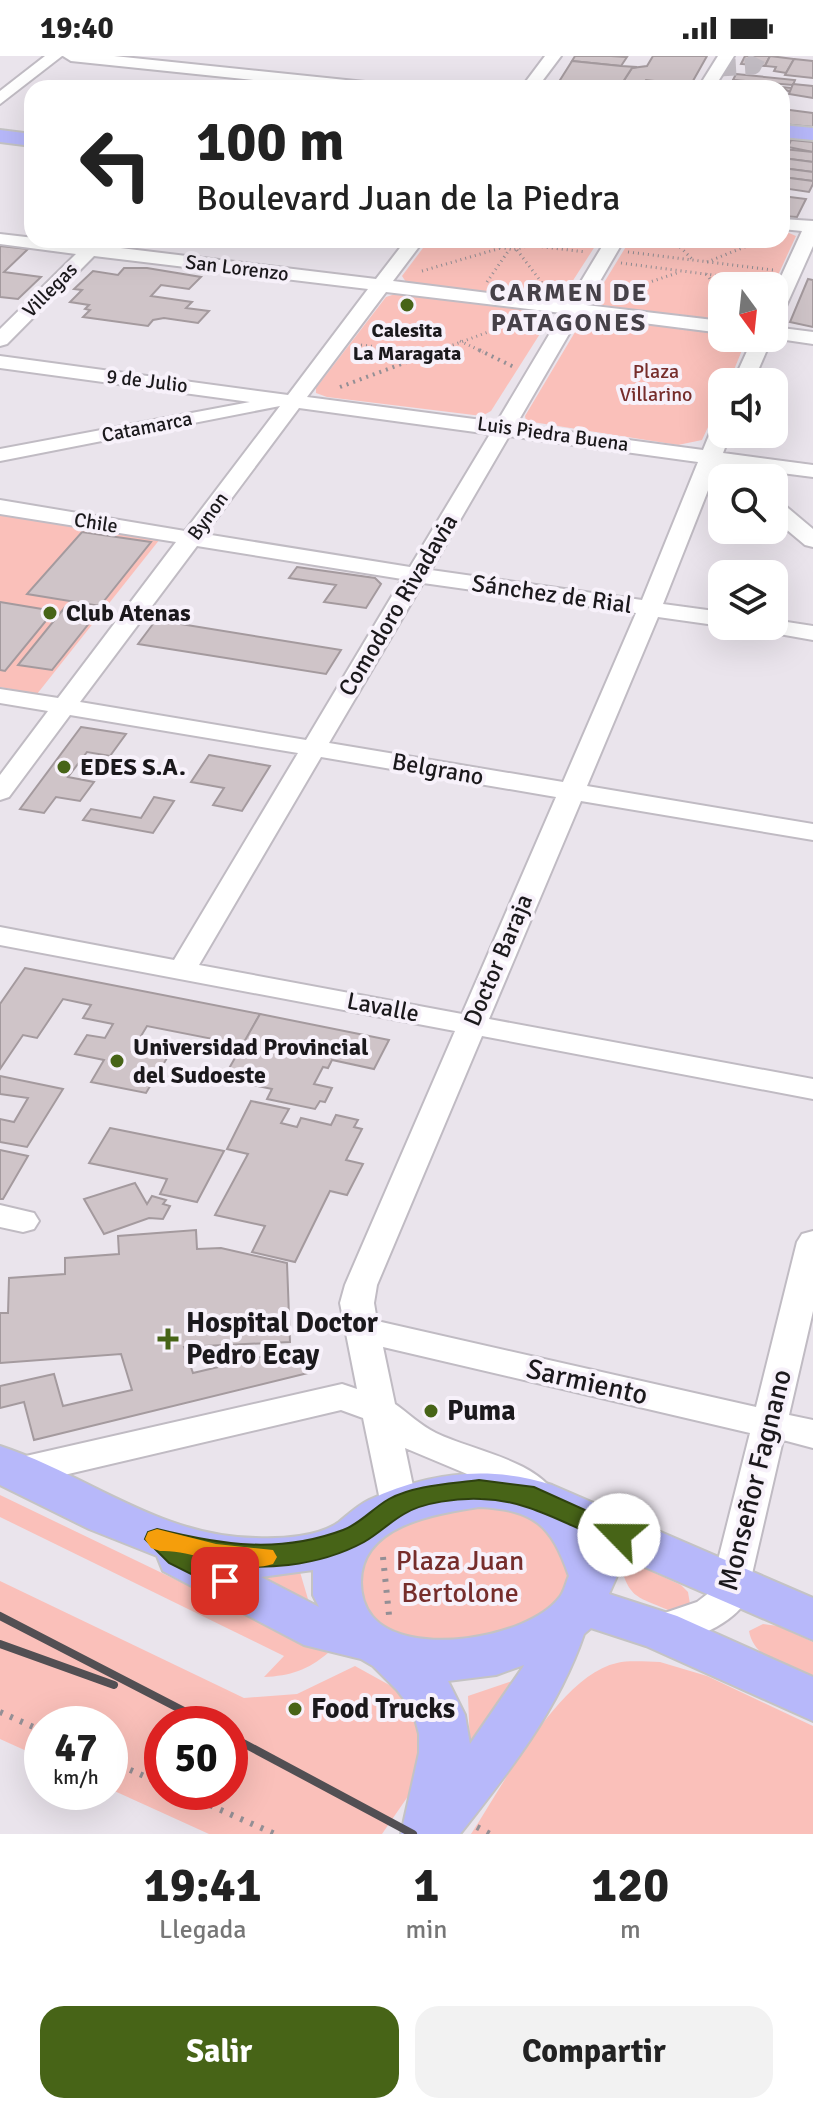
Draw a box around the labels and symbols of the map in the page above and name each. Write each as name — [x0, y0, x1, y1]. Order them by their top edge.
street label: San Lorenzo — [184, 249, 290, 287]
street label: Villegas — [17, 257, 83, 323]
north arrow — [708, 272, 788, 352]
district label: CARMEN DE PATAGONES — [489, 277, 649, 339]
marker: Calesita La Maragata — [398, 296, 416, 314]
place label: Calesita La Maragata — [353, 318, 461, 366]
park label: Plaza Villarino — [619, 359, 693, 407]
street label: 9 de Julio — [105, 364, 189, 398]
street label: Catamarca — [100, 406, 194, 448]
street label: Luis Piedra Buena — [476, 411, 630, 457]
street label: Bynon — [182, 487, 234, 545]
street label: Chile — [72, 507, 120, 539]
street label: Comodoro Rivadavia — [332, 508, 464, 702]
street label: Sánchez de Rial — [470, 568, 634, 620]
place label: Club Atenas — [66, 598, 191, 628]
marker: Club Atenas — [41, 604, 59, 622]
street label: Belgrano — [390, 746, 486, 792]
place label: EDES S.A. — [80, 752, 186, 782]
marker: EDES S.A. — [55, 758, 73, 776]
street label: Doctor Baraja — [457, 889, 539, 1031]
street label: Lavalle — [344, 985, 422, 1029]
place label: Universidad Provincial del Sudoeste — [133, 1032, 369, 1090]
marker: Universidad Provincial del Sudoeste — [108, 1052, 126, 1070]
place label: Hospital Doctor Pedro Ecay — [186, 1306, 379, 1372]
marker: Hospital Doctor Pedro Ecay — [157, 1328, 179, 1350]
street label: Sarmiento — [523, 1352, 651, 1412]
street label: Monseñor Fagnano — [711, 1366, 799, 1594]
place label: Puma — [447, 1394, 516, 1428]
marker: Puma — [422, 1402, 440, 1420]
position arrow — [577, 1493, 661, 1577]
park label: Plaza Juan Bertolone — [396, 1544, 524, 1610]
pin — [191, 1547, 259, 1615]
place label: Food Trucks — [311, 1692, 455, 1726]
marker: Food Trucks — [286, 1700, 304, 1718]
speed limit sign: 50 — [144, 1706, 248, 1810]

